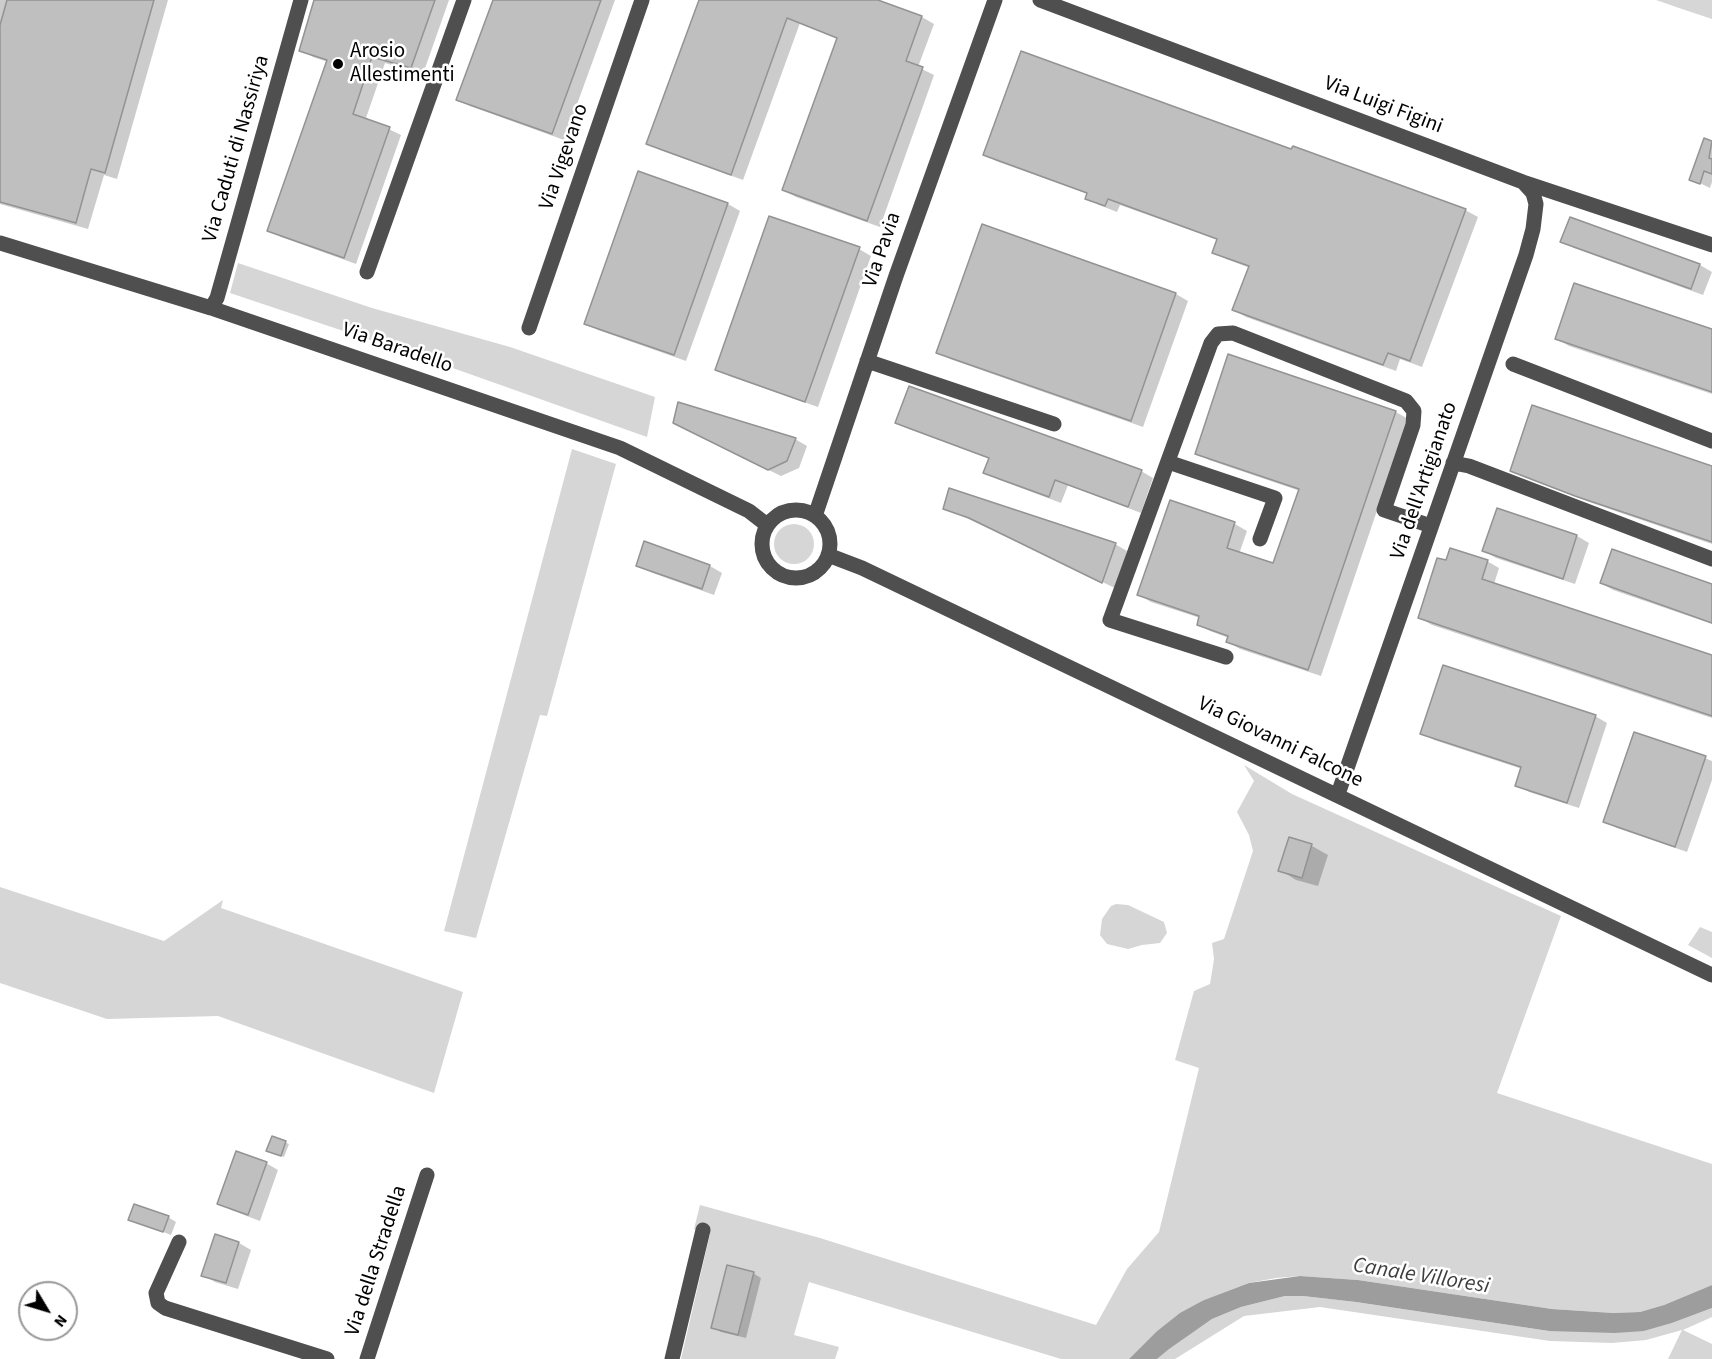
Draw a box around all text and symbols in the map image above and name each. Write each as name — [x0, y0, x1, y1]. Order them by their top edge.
place label: Arosio Allestimenti — [350, 39, 455, 89]
street label: Via Caduti di Nassiriya — [198, 53, 276, 245]
marker: Arosio Allestimenti — [331, 57, 345, 71]
street label: Via Luigi Figini — [1320, 72, 1446, 140]
street label: Via Vigevano — [535, 101, 595, 213]
street label: Via Pavia — [858, 209, 908, 291]
street label: Via Baradello — [338, 318, 456, 380]
street label: Via dell'Artigianato — [1386, 399, 1464, 563]
street label: Via Giovanni Falcone — [1193, 692, 1367, 794]
street label: Via della Stradella — [341, 1183, 413, 1339]
water label: Canale Villoresi — [1351, 1253, 1491, 1301]
north arrow — [18, 1281, 78, 1341]
text: N — [49, 1310, 73, 1332]

